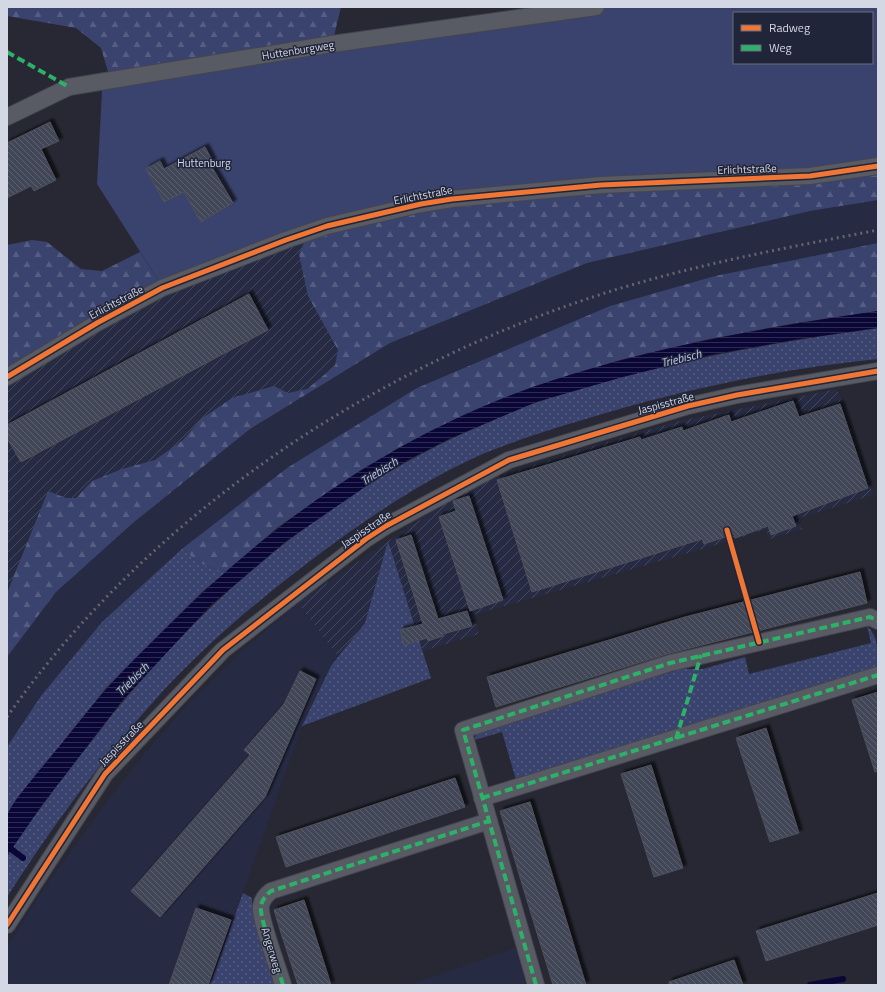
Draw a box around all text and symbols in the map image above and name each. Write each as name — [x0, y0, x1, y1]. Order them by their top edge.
legend — [733, 12, 873, 64]
text: Radweg — [769, 18, 810, 37]
street label: Huttenburgweg — [261, 36, 336, 64]
text: Weg — [769, 38, 792, 57]
park label: Huttenburg — [177, 155, 231, 171]
street label: Erlichtstraße — [717, 160, 777, 178]
street label: Erlichtstraße — [392, 181, 454, 209]
street label: Erlichtstraße — [86, 281, 146, 323]
water label: Triebisch — [659, 344, 704, 372]
street label: Jaspisstraße — [636, 388, 696, 418]
water label: Triebisch — [357, 452, 402, 490]
street label: Jaspisstraße — [338, 506, 395, 552]
water label: Triebisch — [111, 657, 154, 700]
street label: Jaspisstraße — [95, 717, 147, 769]
street label: Angerweg — [257, 925, 287, 975]

